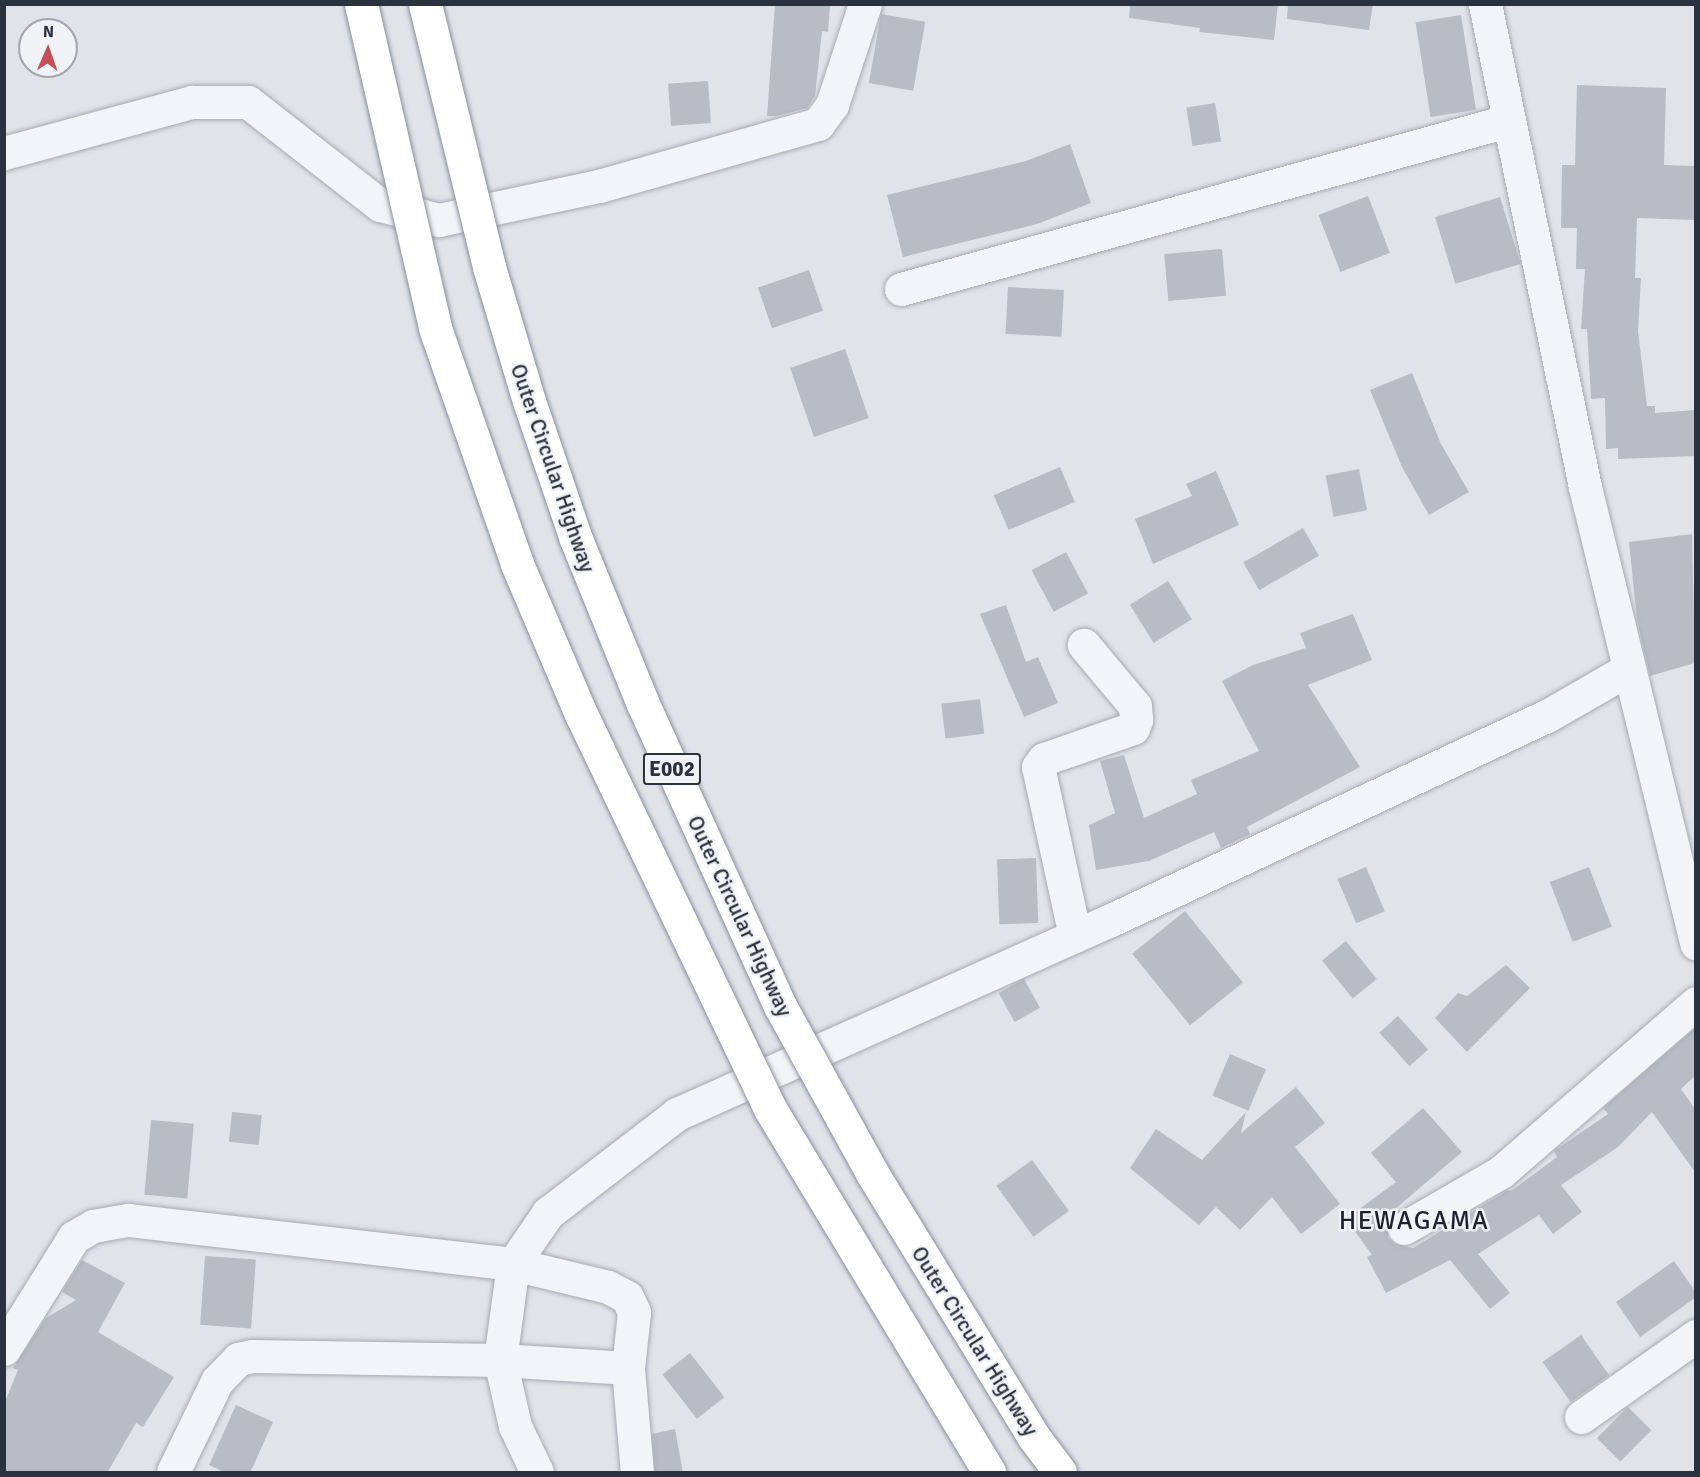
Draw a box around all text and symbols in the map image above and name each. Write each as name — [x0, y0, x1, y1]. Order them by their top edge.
north arrow — [18, 18, 78, 78]
text: N — [43, 22, 54, 42]
street label: Outer Circular Highway — [505, 360, 601, 576]
road number: E002 — [642, 751, 702, 787]
street label: Outer Circular Highway — [682, 811, 798, 1021]
district label: HEWAGAMA — [1339, 1206, 1489, 1238]
street label: Outer Circular Highway — [906, 1241, 1044, 1441]

